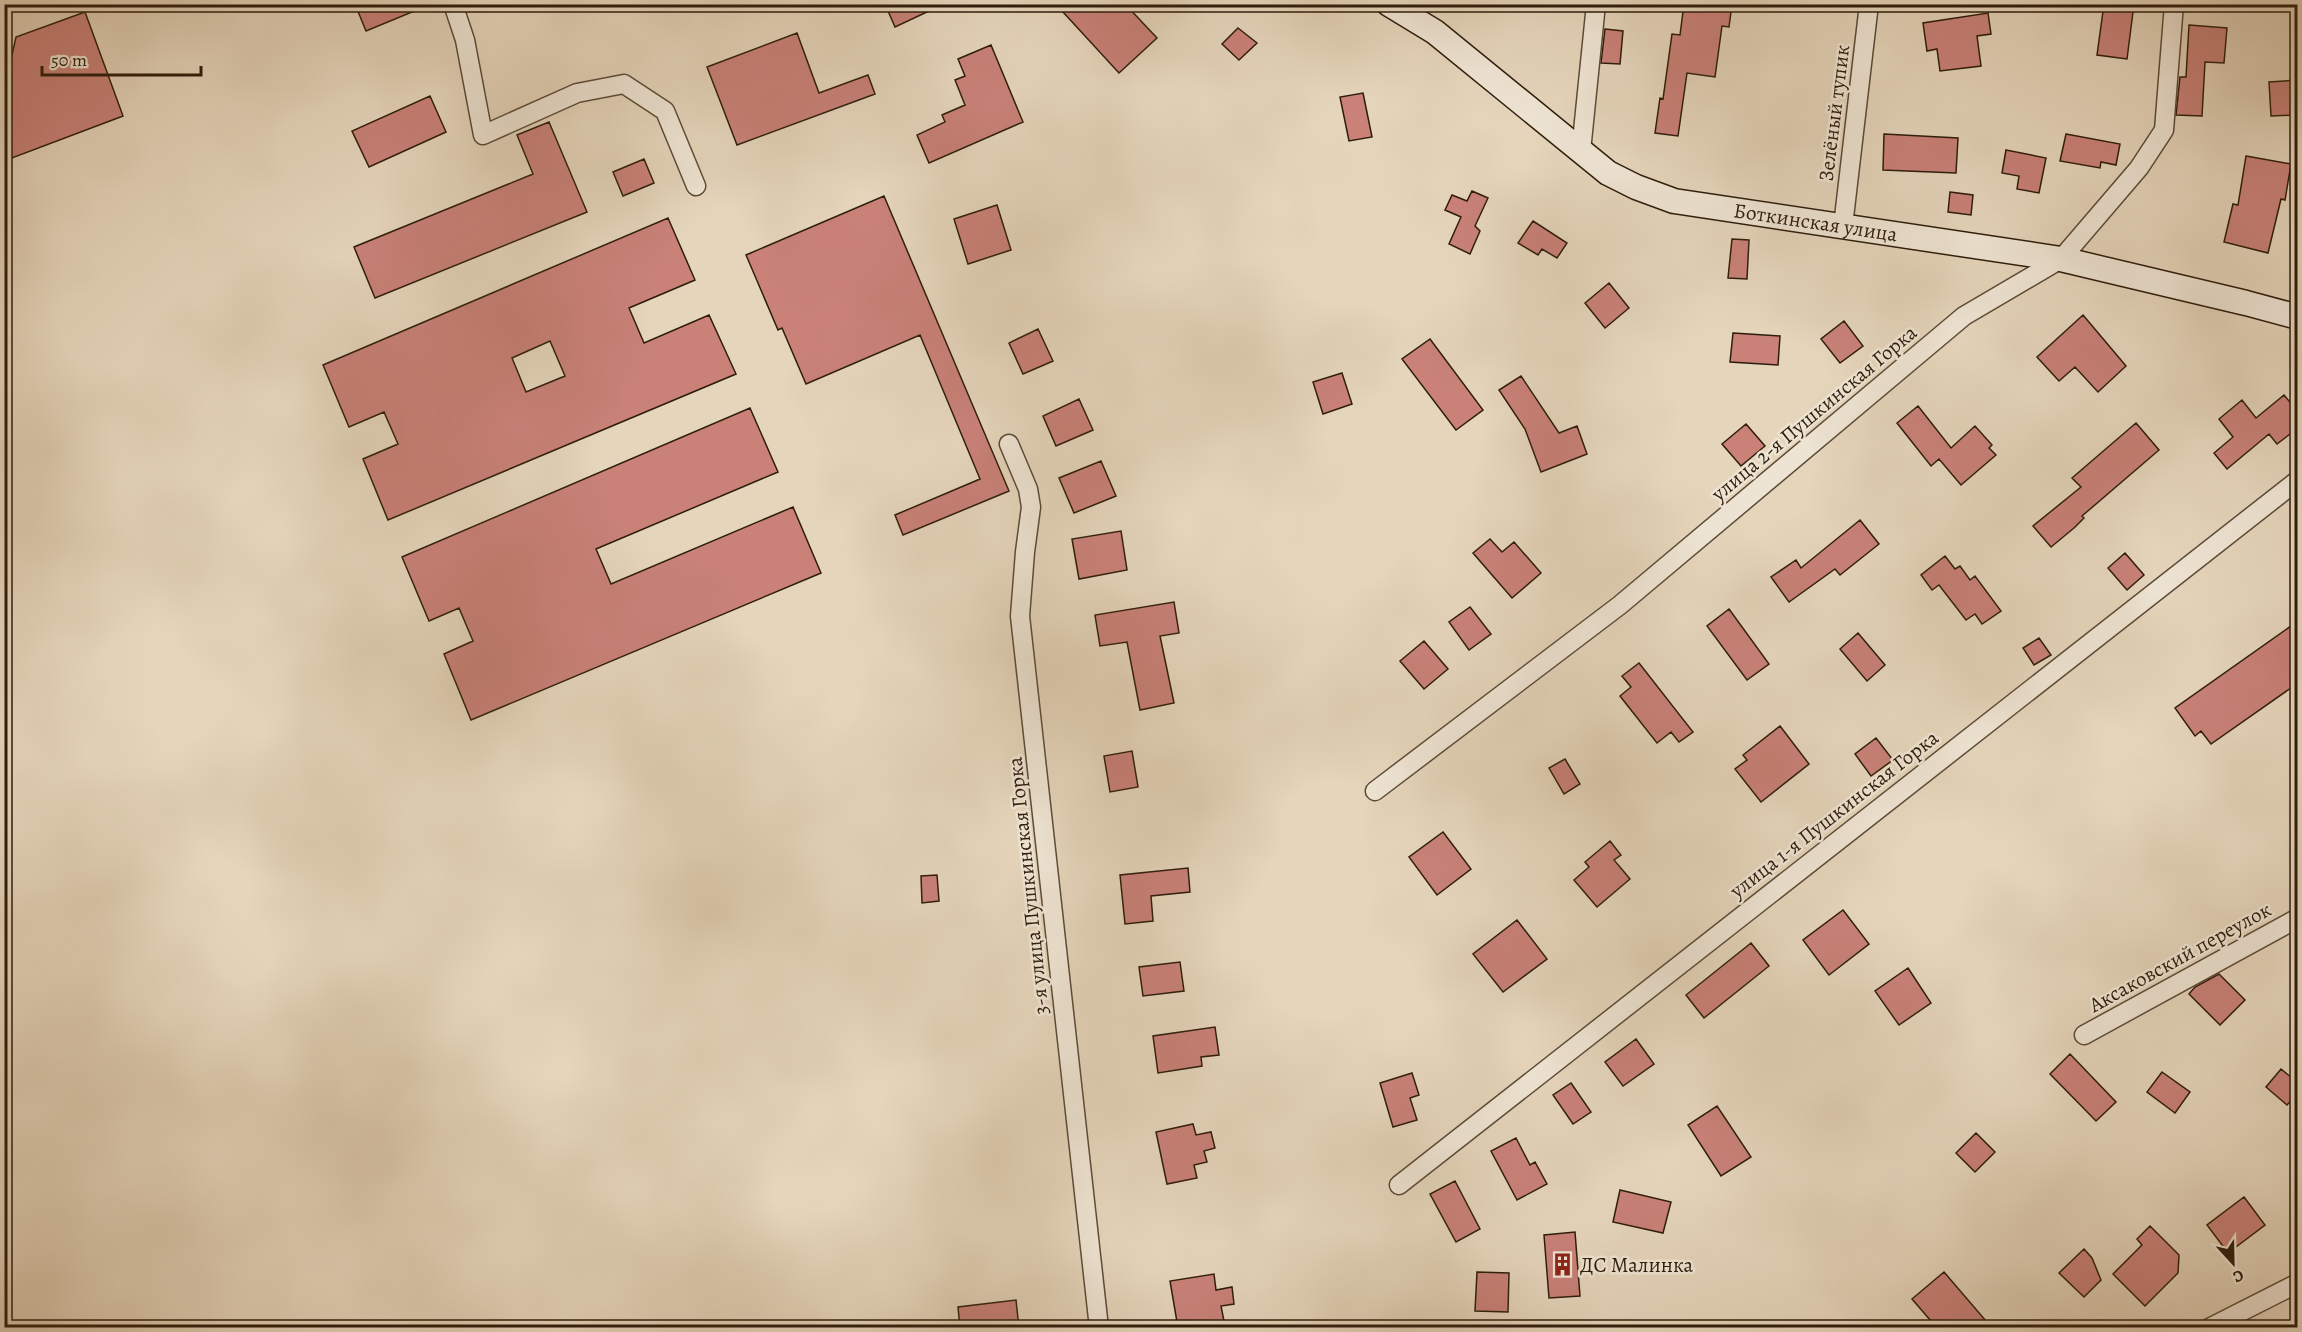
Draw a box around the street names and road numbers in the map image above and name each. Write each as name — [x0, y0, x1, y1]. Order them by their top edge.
street label: Зелёный тупик — [1812, 43, 1856, 183]
street label: Боткинская улица — [1732, 196, 1900, 248]
street label: улица 2-я Пушкинская Горка — [1705, 318, 1923, 508]
street label: улица 1-я Пушкинская Горка — [1723, 724, 1944, 905]
street label: 3-я улица Пушкинская Горка — [1001, 755, 1055, 1016]
street label: Аксаковский переулок — [2083, 895, 2276, 1019]

